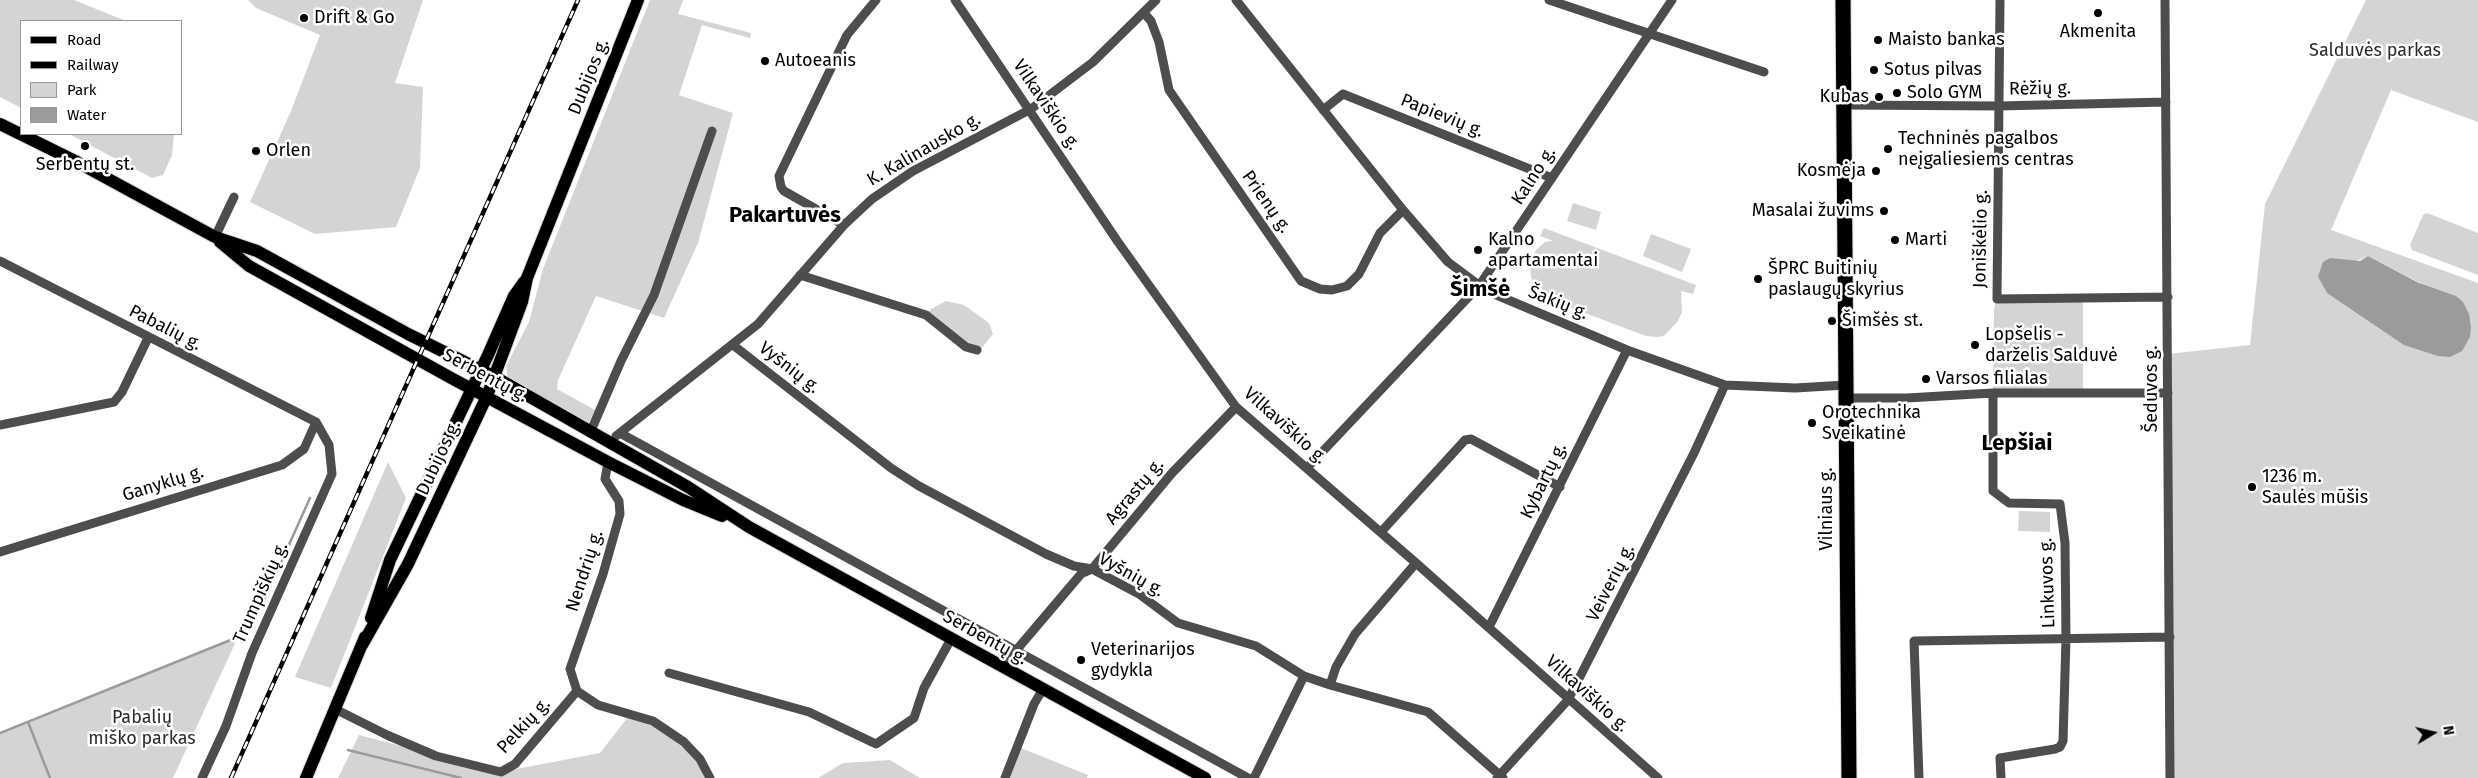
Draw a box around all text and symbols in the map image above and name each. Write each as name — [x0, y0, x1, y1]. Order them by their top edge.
place label: Drift & Go — [314, 7, 395, 29]
marker: Akmenita — [2092, 7, 2104, 19]
marker: Drift & Go — [298, 12, 310, 24]
legend — [20, 20, 182, 135]
place label: Akmenita — [2060, 21, 2136, 43]
place label: Maisto bankas — [1888, 29, 2005, 51]
text: Road — [67, 31, 102, 49]
marker: Maisto bankas — [1872, 34, 1884, 46]
street label: Dubijos g. — [564, 36, 614, 118]
park label: Salduvės parkas — [2309, 40, 2441, 62]
place label: Autoeanis — [775, 50, 856, 72]
marker: Autoeanis — [759, 55, 771, 67]
text: Railway — [67, 56, 119, 74]
street label: Vilkaviškio g. — [1008, 56, 1084, 154]
place label: Sotus pilvas — [1884, 59, 1982, 81]
marker: Sotus pilvas — [1868, 64, 1880, 76]
street label: Rėžių g. — [2009, 78, 2071, 100]
text: Park — [67, 81, 97, 99]
place label: Solo GYM — [1907, 82, 1982, 104]
place label: Kubas — [1820, 86, 1869, 108]
marker: Solo GYM — [1891, 87, 1903, 99]
street label: Papievių g. — [1397, 90, 1487, 142]
marker: Kubas — [1873, 91, 1885, 103]
text: Water — [67, 106, 106, 124]
street label: K. Kalinausko g. — [863, 109, 985, 191]
place label: Techninės pagalbos neįgaliesiems centras — [1898, 128, 2074, 170]
marker: Serbentų st. — [79, 140, 91, 152]
place label: Orlen — [266, 140, 311, 162]
street label: Kalno g. — [1507, 143, 1561, 209]
marker: Techninės pagalbos neįgaliesiems centras — [1882, 143, 1894, 155]
marker: Orlen — [250, 145, 262, 157]
place label: Serbentų st. — [36, 154, 134, 176]
place label: Kosmėja — [1797, 160, 1866, 182]
marker: Kosmėja — [1870, 165, 1882, 177]
street label: Prienų g. — [1237, 167, 1295, 237]
street label: Joniškėlio g. — [1969, 190, 1993, 288]
place label: Masalai žuvims — [1752, 200, 1874, 222]
district label: Pakartuvės — [729, 203, 841, 229]
marker: Masalai žuvims — [1878, 205, 1890, 217]
place label: Kalno apartamentai — [1488, 229, 1598, 272]
place label: Marti — [1905, 229, 1947, 251]
marker: Marti — [1889, 234, 1901, 246]
marker: Kalno apartamentai — [1472, 244, 1484, 256]
place label: ŠPRC Buitinių paslaugų skyrius — [1768, 258, 1904, 300]
marker: ŠPRC Buitinių paslaugų skyrius — [1752, 273, 1764, 285]
district label: Šimšė — [1450, 277, 1510, 303]
street label: Šakių g. — [1525, 281, 1591, 325]
street label: Pabalių g. — [125, 301, 205, 355]
place label: Šimšės st. — [1842, 310, 1923, 332]
marker: Šimšės st. — [1826, 315, 1838, 327]
place label: Lopšelis - darželis Salduvė — [1985, 324, 2118, 366]
street label: Vyšnių g. — [754, 337, 824, 399]
marker: Lopšelis - darželis Salduvė — [1969, 339, 1981, 351]
street label: Serbentų g. — [439, 345, 531, 407]
street label: Šeduvos g. — [2141, 345, 2163, 433]
place label: Varsos filialas — [1936, 368, 2047, 390]
marker: Varsos filialas — [1920, 373, 1932, 385]
street label: Vilkaviškio g. — [1239, 383, 1331, 469]
place label: Orotechnika Sveikatinė — [1822, 402, 1921, 444]
street label: Dubijos g. — [412, 417, 466, 499]
marker: Orotechnika Sveikatinė — [1806, 417, 1818, 429]
district label: Lepšiai — [1981, 431, 2053, 457]
street label: Kybartų g. — [1516, 439, 1572, 523]
street label: Agrastų g. — [1101, 455, 1169, 529]
street label: Ganyklų g. — [120, 461, 206, 507]
place label: 1236 m. Saulės mūšis — [2262, 466, 2368, 508]
street label: Vilniaus g. — [1816, 467, 1838, 551]
marker: 1236 m. Saulės mūšis — [2246, 481, 2258, 493]
street label: Nendrių g. — [562, 528, 608, 614]
street label: Linkuvos g. — [2036, 537, 2060, 629]
street label: Trumpiškių g. — [229, 539, 293, 647]
street label: Veiverių g. — [1582, 541, 1640, 625]
street label: Vyšnių g. — [1094, 548, 1168, 602]
street label: Serbentų g. — [939, 606, 1031, 670]
place label: Veterinarijos gydykla — [1091, 639, 1195, 682]
street label: Vilkaviškio g. — [1541, 651, 1633, 737]
marker: Veterinarijos gydykla — [1075, 654, 1087, 666]
street label: Pelkių g. — [493, 694, 555, 758]
park label: Pabalių miško parkas — [88, 707, 196, 750]
north arrow — [2408, 708, 2458, 758]
text: N — [2439, 725, 2457, 736]

